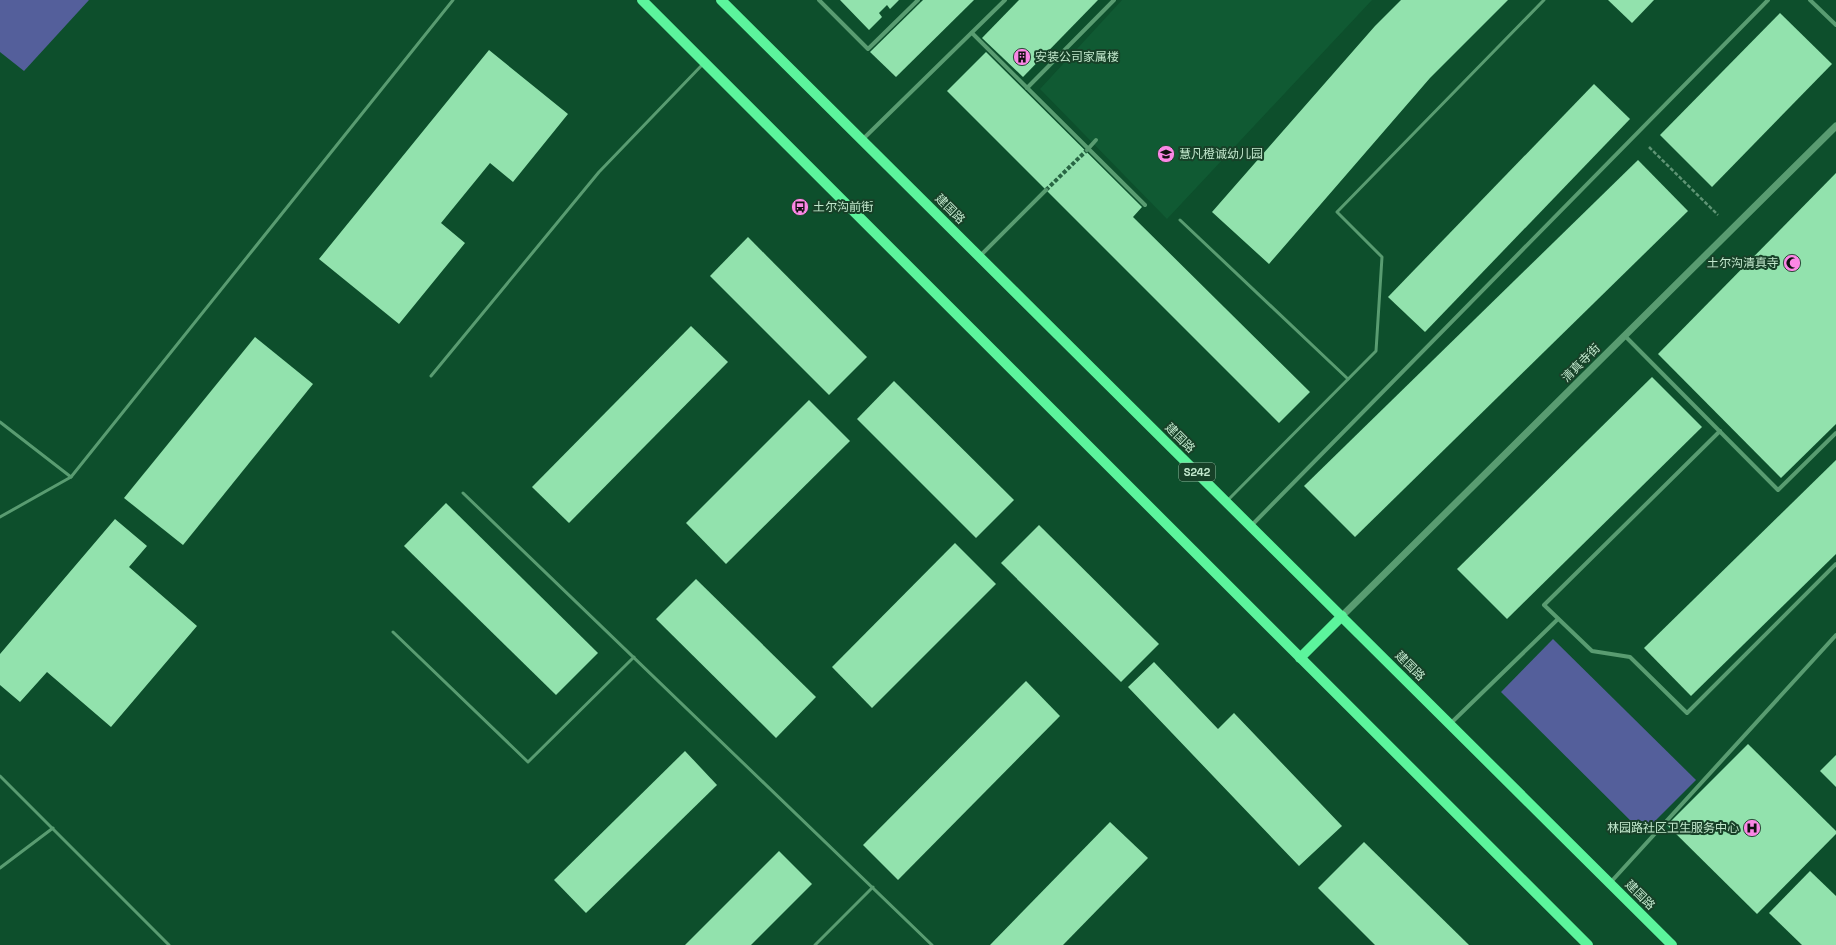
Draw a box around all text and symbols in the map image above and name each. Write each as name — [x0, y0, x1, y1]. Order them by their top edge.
building icon: 安装公司家属楼 — [1012, 47, 1032, 67]
place label: 安装公司家属楼 — [1035, 49, 1119, 65]
school or university icon: 慧凡橙诚幼儿园 — [1156, 144, 1176, 164]
place label: 慧凡橙诚幼儿园 — [1179, 146, 1263, 162]
street label: 建国路 — [932, 191, 968, 227]
bus stop icon: 土尔沟前街 — [790, 197, 810, 217]
place label: 土尔沟前街 — [813, 199, 873, 215]
mosque icon: 土尔沟清真寺 — [1782, 253, 1802, 273]
place label: 土尔沟清真寺 — [1707, 255, 1779, 271]
street label: 清真寺街 — [1558, 340, 1604, 386]
street label: 建国路 — [1162, 420, 1198, 456]
road number: S242 — [1179, 463, 1215, 481]
street label: 建国路 — [1392, 648, 1428, 684]
hospital icon: 林园路社区卫生服务中心 — [1742, 818, 1762, 838]
place label: 林园路社区卫生服务中心 — [1607, 820, 1739, 836]
street label: 建国路 — [1622, 877, 1658, 913]

